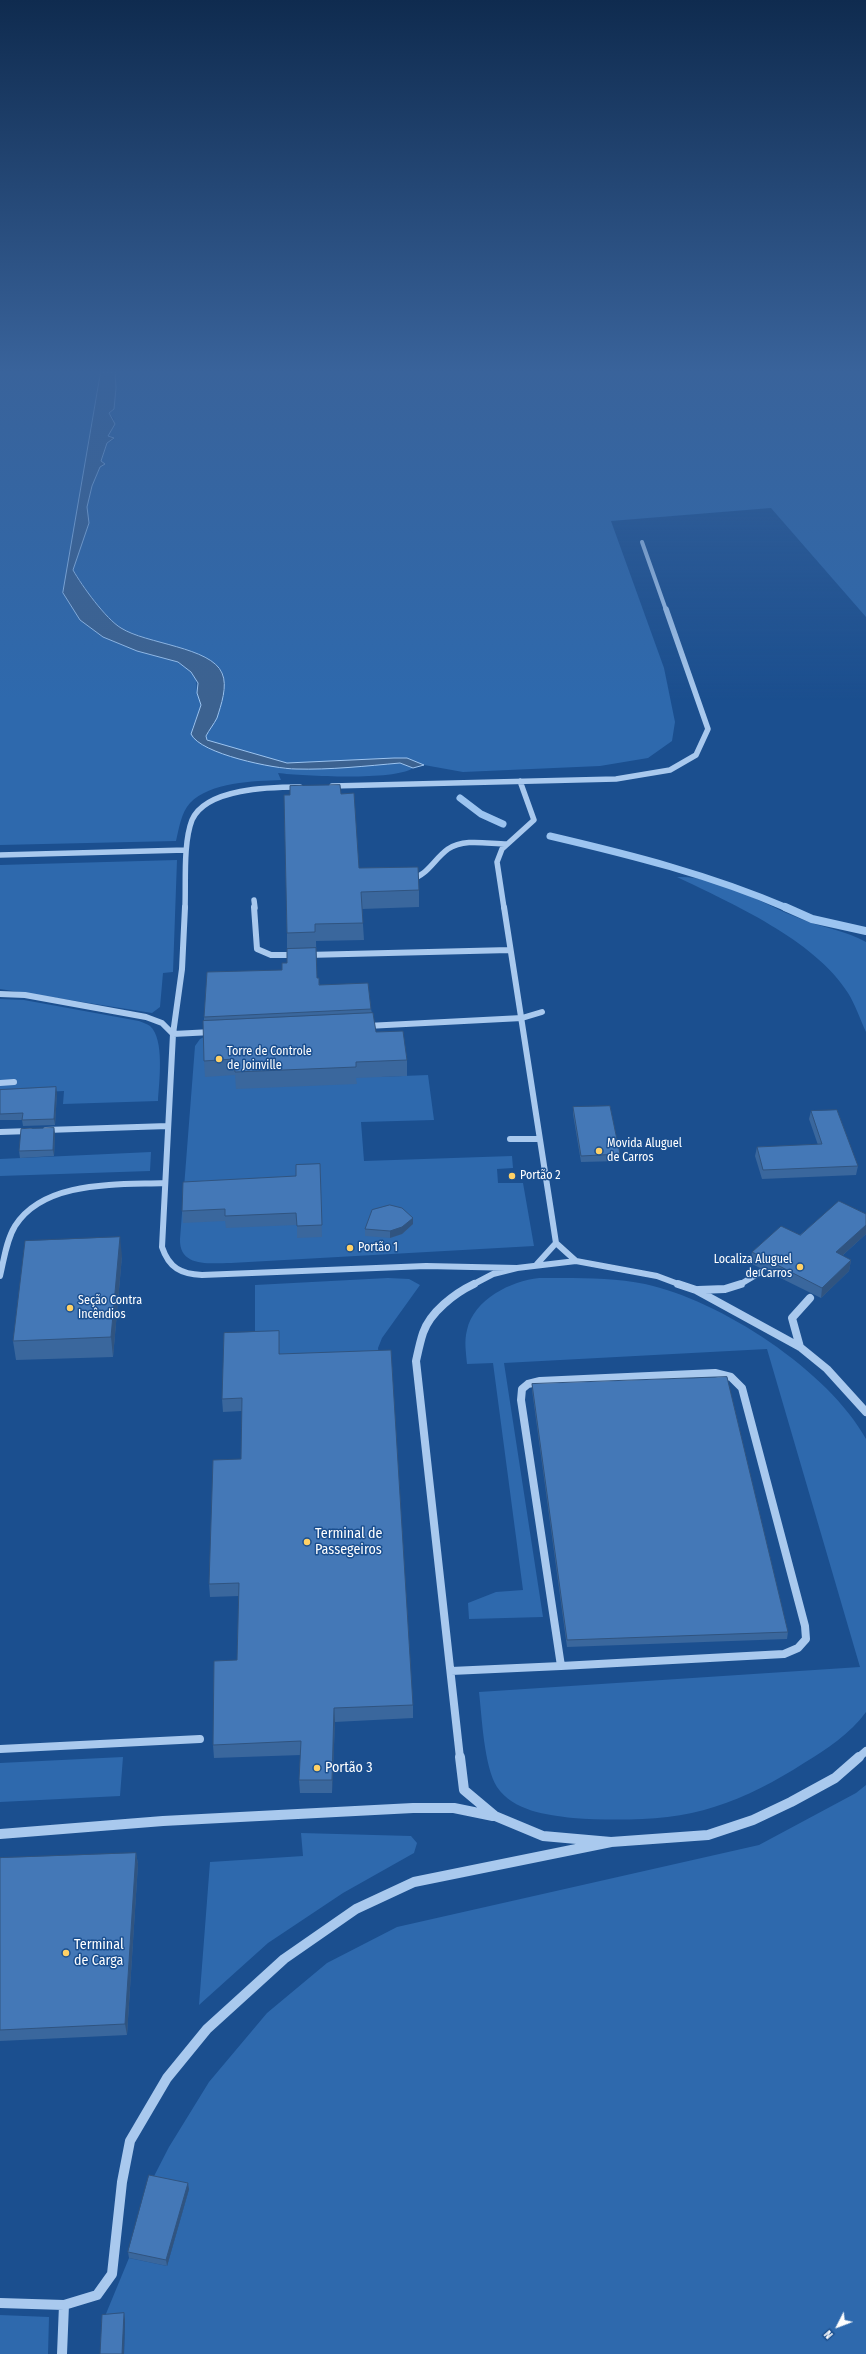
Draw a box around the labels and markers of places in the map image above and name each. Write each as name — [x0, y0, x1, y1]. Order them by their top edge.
place label: Torre de Controle de Joinville — [227, 1045, 312, 1073]
marker: Torre de Controle de Joinville — [214, 1054, 224, 1064]
place label: Movida Aluguel de Carros — [607, 1137, 682, 1165]
marker: Movida Aluguel de Carros — [594, 1146, 604, 1156]
place label: Portão 2 — [520, 1169, 561, 1183]
marker: Portão 2 — [507, 1171, 517, 1181]
place label: Portão 1 — [358, 1241, 398, 1255]
marker: Portão 1 — [345, 1243, 355, 1253]
place label: Localiza Aluguel de Carros — [714, 1253, 792, 1281]
marker: Localiza Aluguel de Carros — [795, 1262, 805, 1272]
place label: Seção Contra Incêndios — [78, 1294, 142, 1322]
marker: Seção Contra Incêndios — [65, 1303, 75, 1313]
place label: Terminal de Passegeiros — [315, 1526, 382, 1558]
marker: Terminal de Passegeiros — [302, 1537, 312, 1547]
place label: Portão 3 — [325, 1760, 372, 1776]
marker: Portão 3 — [312, 1763, 322, 1773]
place label: Terminal de Carga — [74, 1937, 124, 1970]
marker: Terminal de Carga — [61, 1948, 71, 1958]

